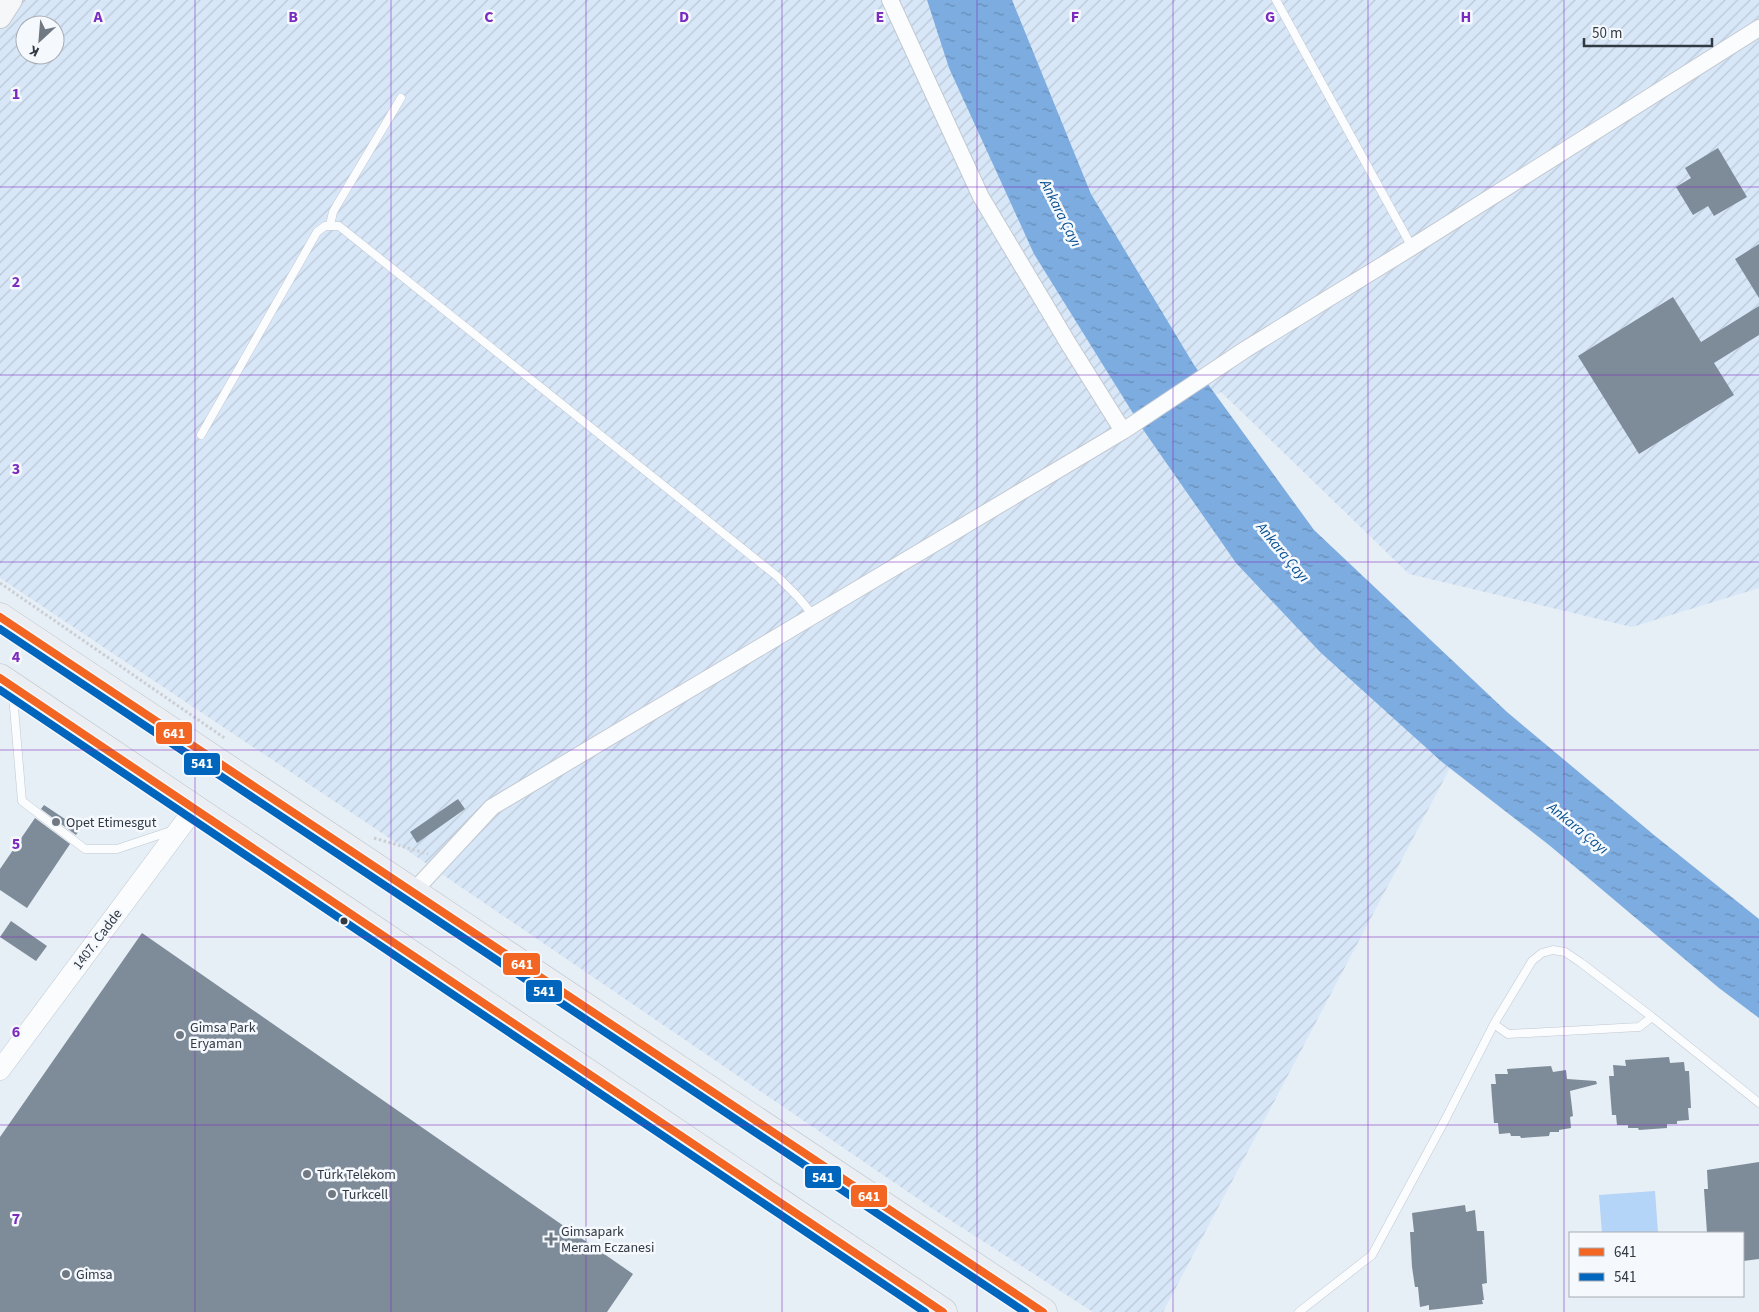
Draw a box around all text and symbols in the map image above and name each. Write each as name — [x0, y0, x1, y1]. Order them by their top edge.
text: A — [92, 6, 103, 28]
text: B — [288, 6, 298, 28]
text: C — [484, 6, 494, 28]
text: D — [679, 6, 689, 28]
text: E — [876, 6, 884, 28]
text: F — [1071, 6, 1079, 28]
text: G — [1265, 6, 1275, 28]
text: H — [1461, 6, 1471, 28]
north arrow — [15, 15, 65, 65]
scale bar — [1584, 15, 1712, 47]
text: 50 m — [1592, 23, 1622, 44]
text: K — [26, 40, 43, 62]
text: 1 — [12, 83, 20, 105]
water label: Ankara Çayı — [1034, 175, 1087, 251]
text: 2 — [12, 271, 20, 293]
text: 3 — [12, 458, 20, 480]
water label: Ankara Çayı — [1250, 517, 1314, 587]
text: 4 — [12, 646, 21, 668]
line badge: 641 — [155, 721, 193, 745]
text: 641 — [163, 724, 185, 744]
line badge: 541 — [183, 752, 221, 776]
text: 541 — [191, 754, 213, 774]
water label: Ankara Çayı — [1542, 797, 1613, 860]
place label: Opet Etimesgut — [66, 813, 157, 833]
marker: Opet Etimesgut — [50, 816, 62, 828]
text: 5 — [12, 833, 20, 855]
street label: 1407. Cadde — [68, 905, 127, 974]
unlabelled marker — [339, 916, 349, 926]
line badge: 641 — [502, 952, 541, 976]
text: 641 — [511, 955, 533, 975]
line badge: 541 — [525, 979, 563, 1003]
text: 541 — [533, 982, 555, 1002]
place label: Gimsa Park Eryaman — [190, 1018, 256, 1054]
text: 6 — [12, 1021, 20, 1043]
marker: Gimsa Park Eryaman — [174, 1029, 186, 1041]
place label: Türk Telekom — [317, 1165, 396, 1185]
line badge: 541 — [804, 1165, 842, 1189]
marker: Türk Telekom — [301, 1168, 313, 1180]
text: 541 — [812, 1168, 834, 1188]
line badge: 641 — [850, 1184, 888, 1208]
place label: Turkcell — [342, 1185, 389, 1205]
text: 641 — [858, 1187, 880, 1207]
marker: Turkcell — [326, 1188, 338, 1200]
text: 7 — [12, 1208, 20, 1230]
place label: Gimsapark Meram Eczanesi — [561, 1222, 654, 1258]
legend — [1569, 1232, 1744, 1297]
marker: Gimsapark Meram Eczanesi — [545, 1233, 557, 1245]
text: 641 — [1614, 1242, 1636, 1263]
place label: Gimsa — [76, 1265, 113, 1285]
text: 541 — [1614, 1267, 1636, 1288]
marker: Gimsa — [60, 1268, 72, 1280]

